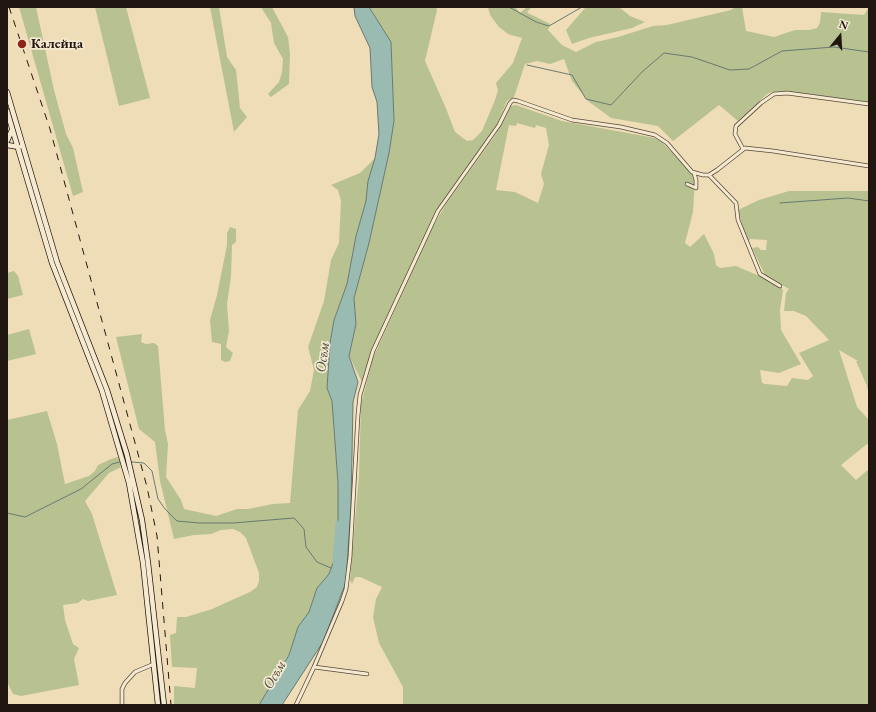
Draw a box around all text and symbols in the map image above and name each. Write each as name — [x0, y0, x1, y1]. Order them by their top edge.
north arrow — [820, 16, 860, 56]
text: N — [837, 17, 850, 33]
place label: Калейца — [31, 36, 83, 52]
marker: Калейца — [16, 38, 28, 50]
water label: Осъм — [312, 340, 334, 374]
water label: Осъм — [259, 657, 291, 693]

